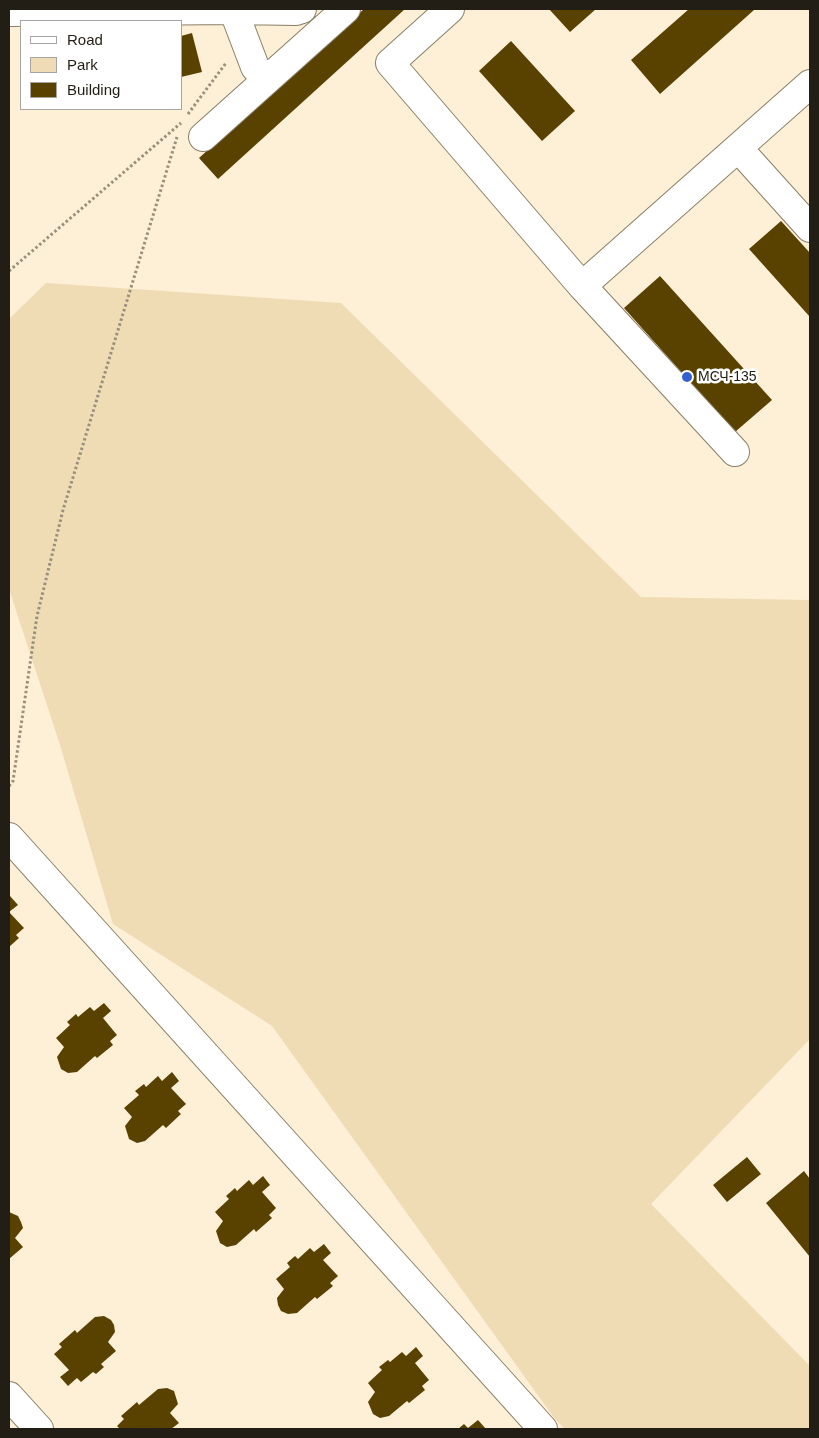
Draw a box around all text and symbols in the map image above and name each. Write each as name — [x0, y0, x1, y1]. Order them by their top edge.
legend — [20, 20, 182, 110]
text: Road — [67, 31, 103, 48]
text: Park — [67, 56, 98, 73]
text: Building — [67, 81, 120, 98]
place label: МСЧ-135 — [698, 369, 757, 385]
marker: МСЧ-135 — [680, 370, 694, 384]

